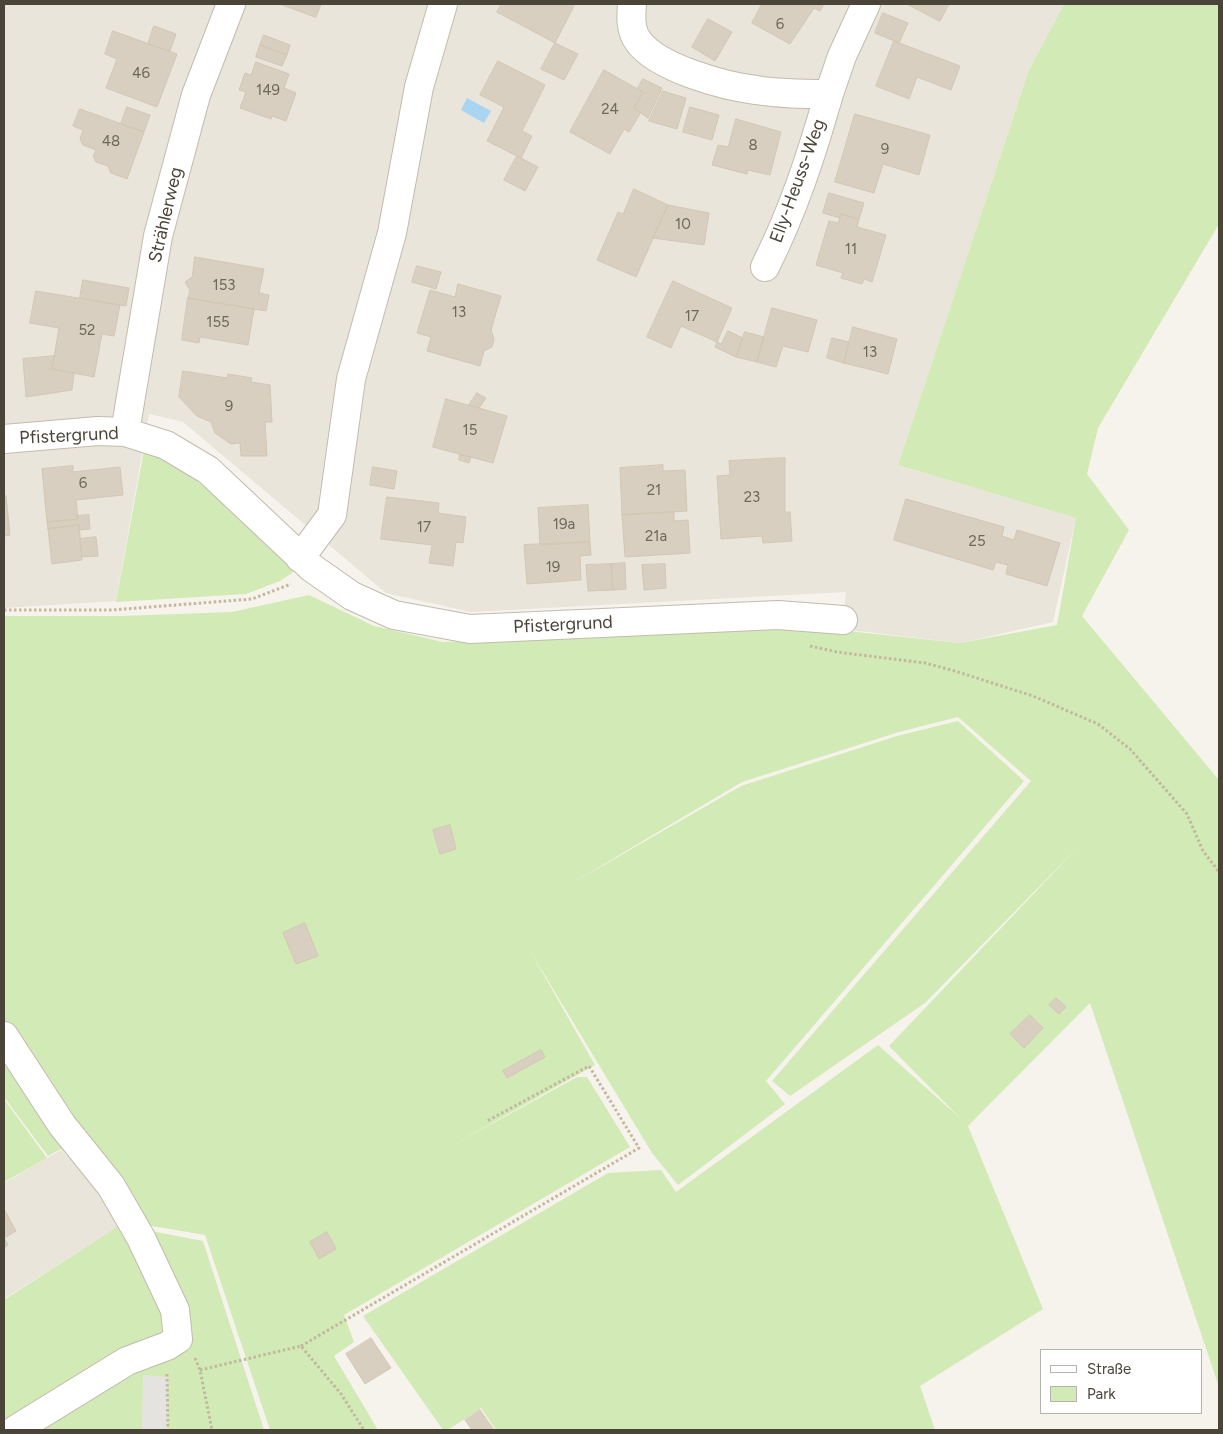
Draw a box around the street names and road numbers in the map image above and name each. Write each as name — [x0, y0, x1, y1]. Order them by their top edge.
street label: Elly-Heuss-Weg — [766, 116, 830, 246]
street label: Strählerweg — [145, 165, 187, 265]
street label: Pfistergrund — [19, 423, 119, 449]
street label: Pfistergrund — [513, 612, 613, 638]

